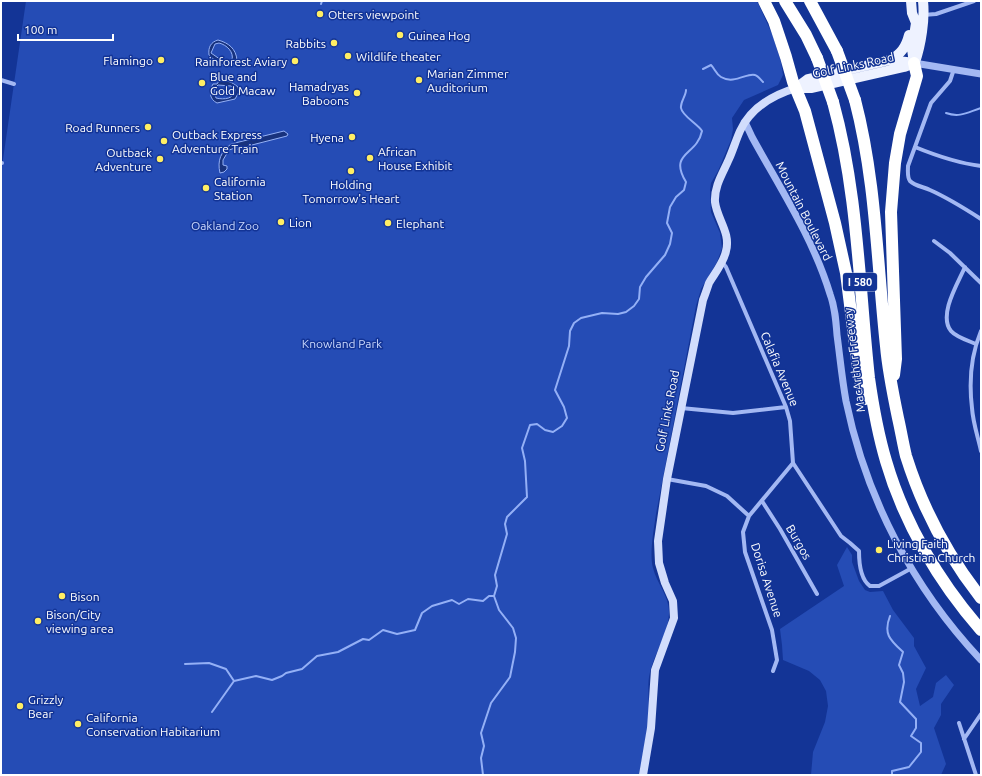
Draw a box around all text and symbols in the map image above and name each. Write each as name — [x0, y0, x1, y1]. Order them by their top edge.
place label: Otters viewpoint — [328, 8, 419, 21]
marker: Otters viewpoint — [315, 9, 325, 19]
scale bar — [18, 16, 113, 42]
text: 100 m — [24, 23, 57, 36]
place label: Guinea Hog — [408, 29, 470, 42]
marker: Guinea Hog — [395, 30, 405, 40]
place label: Rabbits — [285, 37, 326, 50]
marker: Rabbits — [329, 38, 339, 48]
place label: Wildlife theater — [356, 50, 441, 63]
street label: Golf Links Road — [811, 50, 895, 80]
marker: Wildlife theater — [343, 51, 353, 61]
place label: Flamingo — [103, 54, 153, 67]
marker: Flamingo — [156, 55, 166, 65]
place label: Rainforest Aviary — [195, 55, 287, 68]
marker: Rainforest Aviary — [290, 56, 300, 66]
place label: Marian Zimmer Auditorium — [427, 67, 509, 94]
place label: Blue and Gold Macaw — [210, 70, 276, 97]
marker: Marian Zimmer Auditorium — [414, 75, 424, 85]
marker: Blue and Gold Macaw — [197, 78, 207, 88]
place label: Hamadryas Baboons — [289, 80, 349, 107]
marker: Hamadryas Baboons — [352, 88, 362, 98]
place label: Road Runners — [65, 121, 140, 134]
marker: Road Runners — [143, 122, 153, 132]
place label: Outback Express Adventure Train — [172, 128, 262, 155]
place label: Hyena — [310, 131, 344, 144]
marker: Hyena — [347, 132, 357, 142]
marker: Outback Express Adventure Train — [159, 136, 169, 146]
place label: African House Exhibit — [378, 145, 452, 172]
place label: Outback Adventure — [95, 146, 152, 173]
marker: African House Exhibit — [365, 153, 375, 163]
marker: Outback Adventure — [155, 154, 165, 164]
street label: Mountain Boulevard — [773, 159, 835, 263]
marker: Holding Tomorrow's Heart — [346, 166, 356, 176]
place label: California Station — [214, 175, 266, 202]
place label: Holding Tomorrow's Heart — [302, 178, 400, 205]
marker: California Station — [201, 183, 211, 193]
place label: Lion — [289, 216, 312, 229]
marker: Lion — [276, 217, 286, 227]
place label: Elephant — [396, 217, 444, 230]
marker: Elephant — [383, 218, 393, 228]
park label: Oakland Zoo — [191, 219, 259, 232]
road number: I 580 — [843, 273, 877, 291]
street label: MacArthur Freeway — [841, 307, 867, 413]
street label: Calafia Avenue — [758, 330, 802, 408]
park label: Knowland Park — [302, 337, 382, 350]
street label: Golf Links Road — [653, 369, 681, 453]
street label: Burgos — [784, 522, 814, 562]
place label: Living Faith Christian Church — [887, 537, 975, 564]
street label: Dorisa Avenue — [749, 541, 785, 619]
marker: Living Faith Christian Church — [874, 545, 884, 555]
place label: Bison — [70, 590, 100, 603]
marker: Bison — [57, 591, 67, 601]
place label: Bison/City viewing area — [46, 608, 114, 635]
marker: Bison/City viewing area — [33, 616, 43, 626]
place label: Grizzly Bear — [28, 693, 64, 720]
marker: Grizzly Bear — [15, 701, 25, 711]
place label: California Conservation Habitarium — [86, 711, 220, 738]
marker: California Conservation Habitarium — [73, 719, 83, 729]

